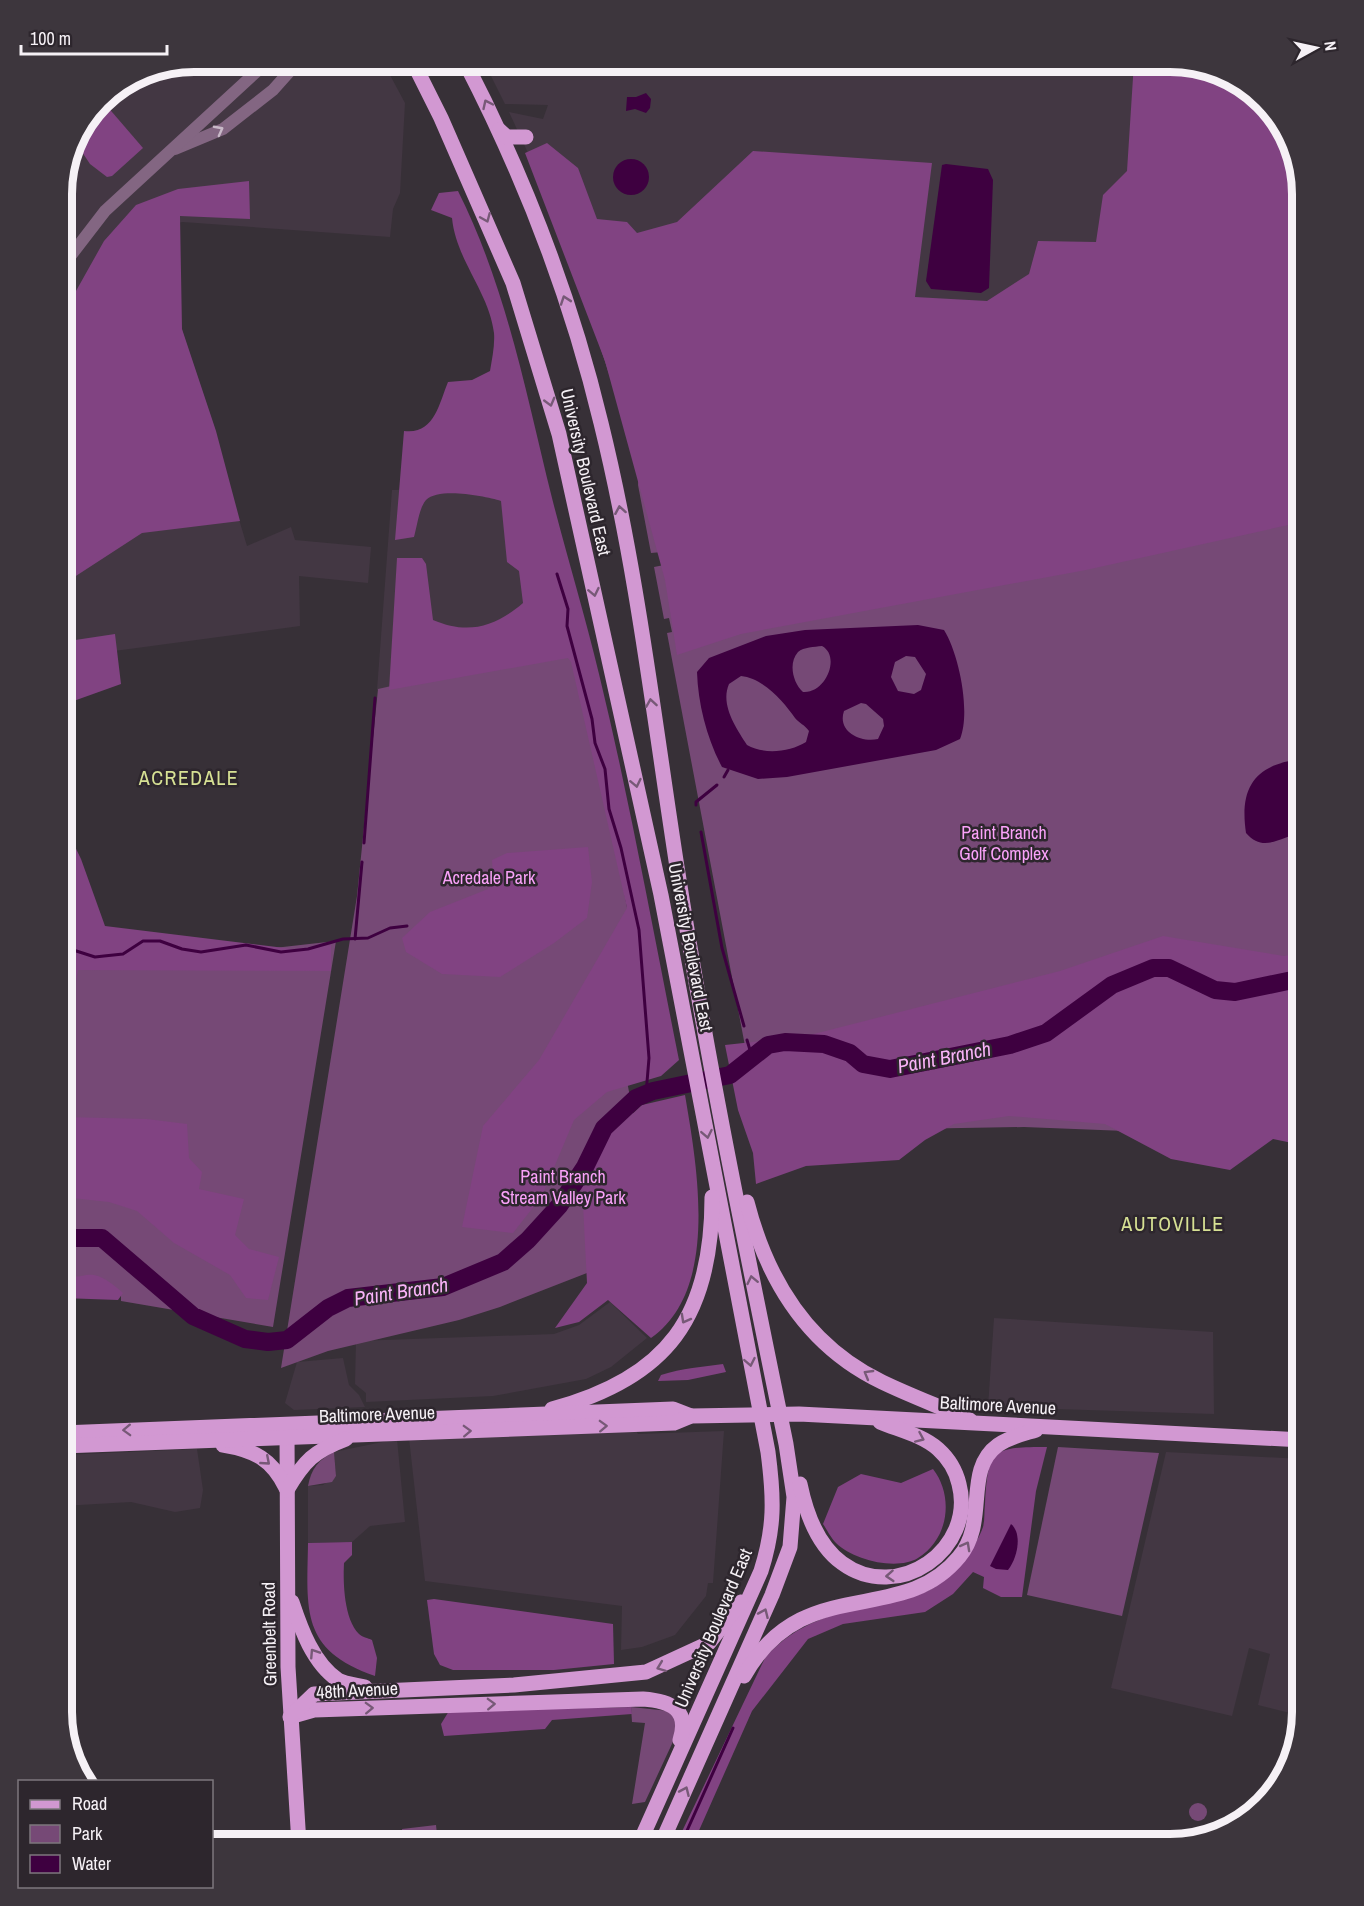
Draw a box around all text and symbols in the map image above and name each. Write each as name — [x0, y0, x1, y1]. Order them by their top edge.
scale bar — [21, 18, 166, 56]
north arrow — [1286, 18, 1346, 78]
text: 100 m — [30, 26, 71, 51]
text: N — [1319, 40, 1342, 52]
one-way arrow — [482, 100, 494, 111]
one-way arrow — [212, 125, 223, 137]
one-way arrow — [479, 212, 491, 223]
one-way arrow — [559, 295, 572, 306]
street label: University Boulevard East — [555, 386, 617, 558]
one-way arrow — [543, 396, 555, 407]
one-way arrow — [614, 506, 627, 516]
one-way arrow — [587, 587, 600, 597]
one-way arrow — [646, 698, 658, 707]
district label: ACREDALE — [138, 764, 239, 791]
one-way arrow — [629, 777, 642, 787]
park label: Paint Branch Golf Complex — [959, 820, 1049, 866]
street label: University Boulevard East — [662, 861, 720, 1033]
park label: Acredale Park — [442, 865, 536, 890]
water label: Paint Branch — [895, 1035, 993, 1079]
one-way arrow — [700, 1129, 713, 1139]
park label: Paint Branch Stream Valley Park — [500, 1164, 626, 1210]
district label: AUTOVILLE — [1120, 1210, 1225, 1237]
water label: Paint Branch — [352, 1270, 450, 1312]
one-way arrow — [747, 1275, 760, 1285]
one-way arrow — [681, 1313, 693, 1323]
one-way arrow — [743, 1357, 756, 1367]
one-way arrow — [864, 1370, 874, 1381]
street label: Baltimore Avenue — [939, 1389, 1057, 1421]
street label: Baltimore Avenue — [318, 1399, 436, 1429]
one-way arrow — [598, 1419, 607, 1432]
one-way arrow — [122, 1423, 131, 1436]
one-way arrow — [463, 1425, 472, 1437]
one-way arrow — [914, 1431, 925, 1443]
one-way arrow — [259, 1454, 270, 1465]
one-way arrow — [959, 1542, 970, 1552]
street label: University Boulevard East — [668, 1545, 758, 1711]
one-way arrow — [886, 1569, 895, 1582]
street label: Greenbelt Road — [256, 1582, 282, 1686]
one-way arrow — [757, 1608, 769, 1619]
one-way arrow — [310, 1649, 322, 1659]
one-way arrow — [656, 1660, 667, 1672]
street label: 48th Avenue — [315, 1675, 399, 1705]
one-way arrow — [486, 1697, 495, 1710]
one-way arrow — [364, 1701, 373, 1714]
legend — [18, 1780, 213, 1888]
one-way arrow — [678, 1786, 690, 1797]
text: Road — [72, 1791, 107, 1816]
text: Park — [72, 1821, 103, 1846]
text: Water — [72, 1851, 111, 1876]

